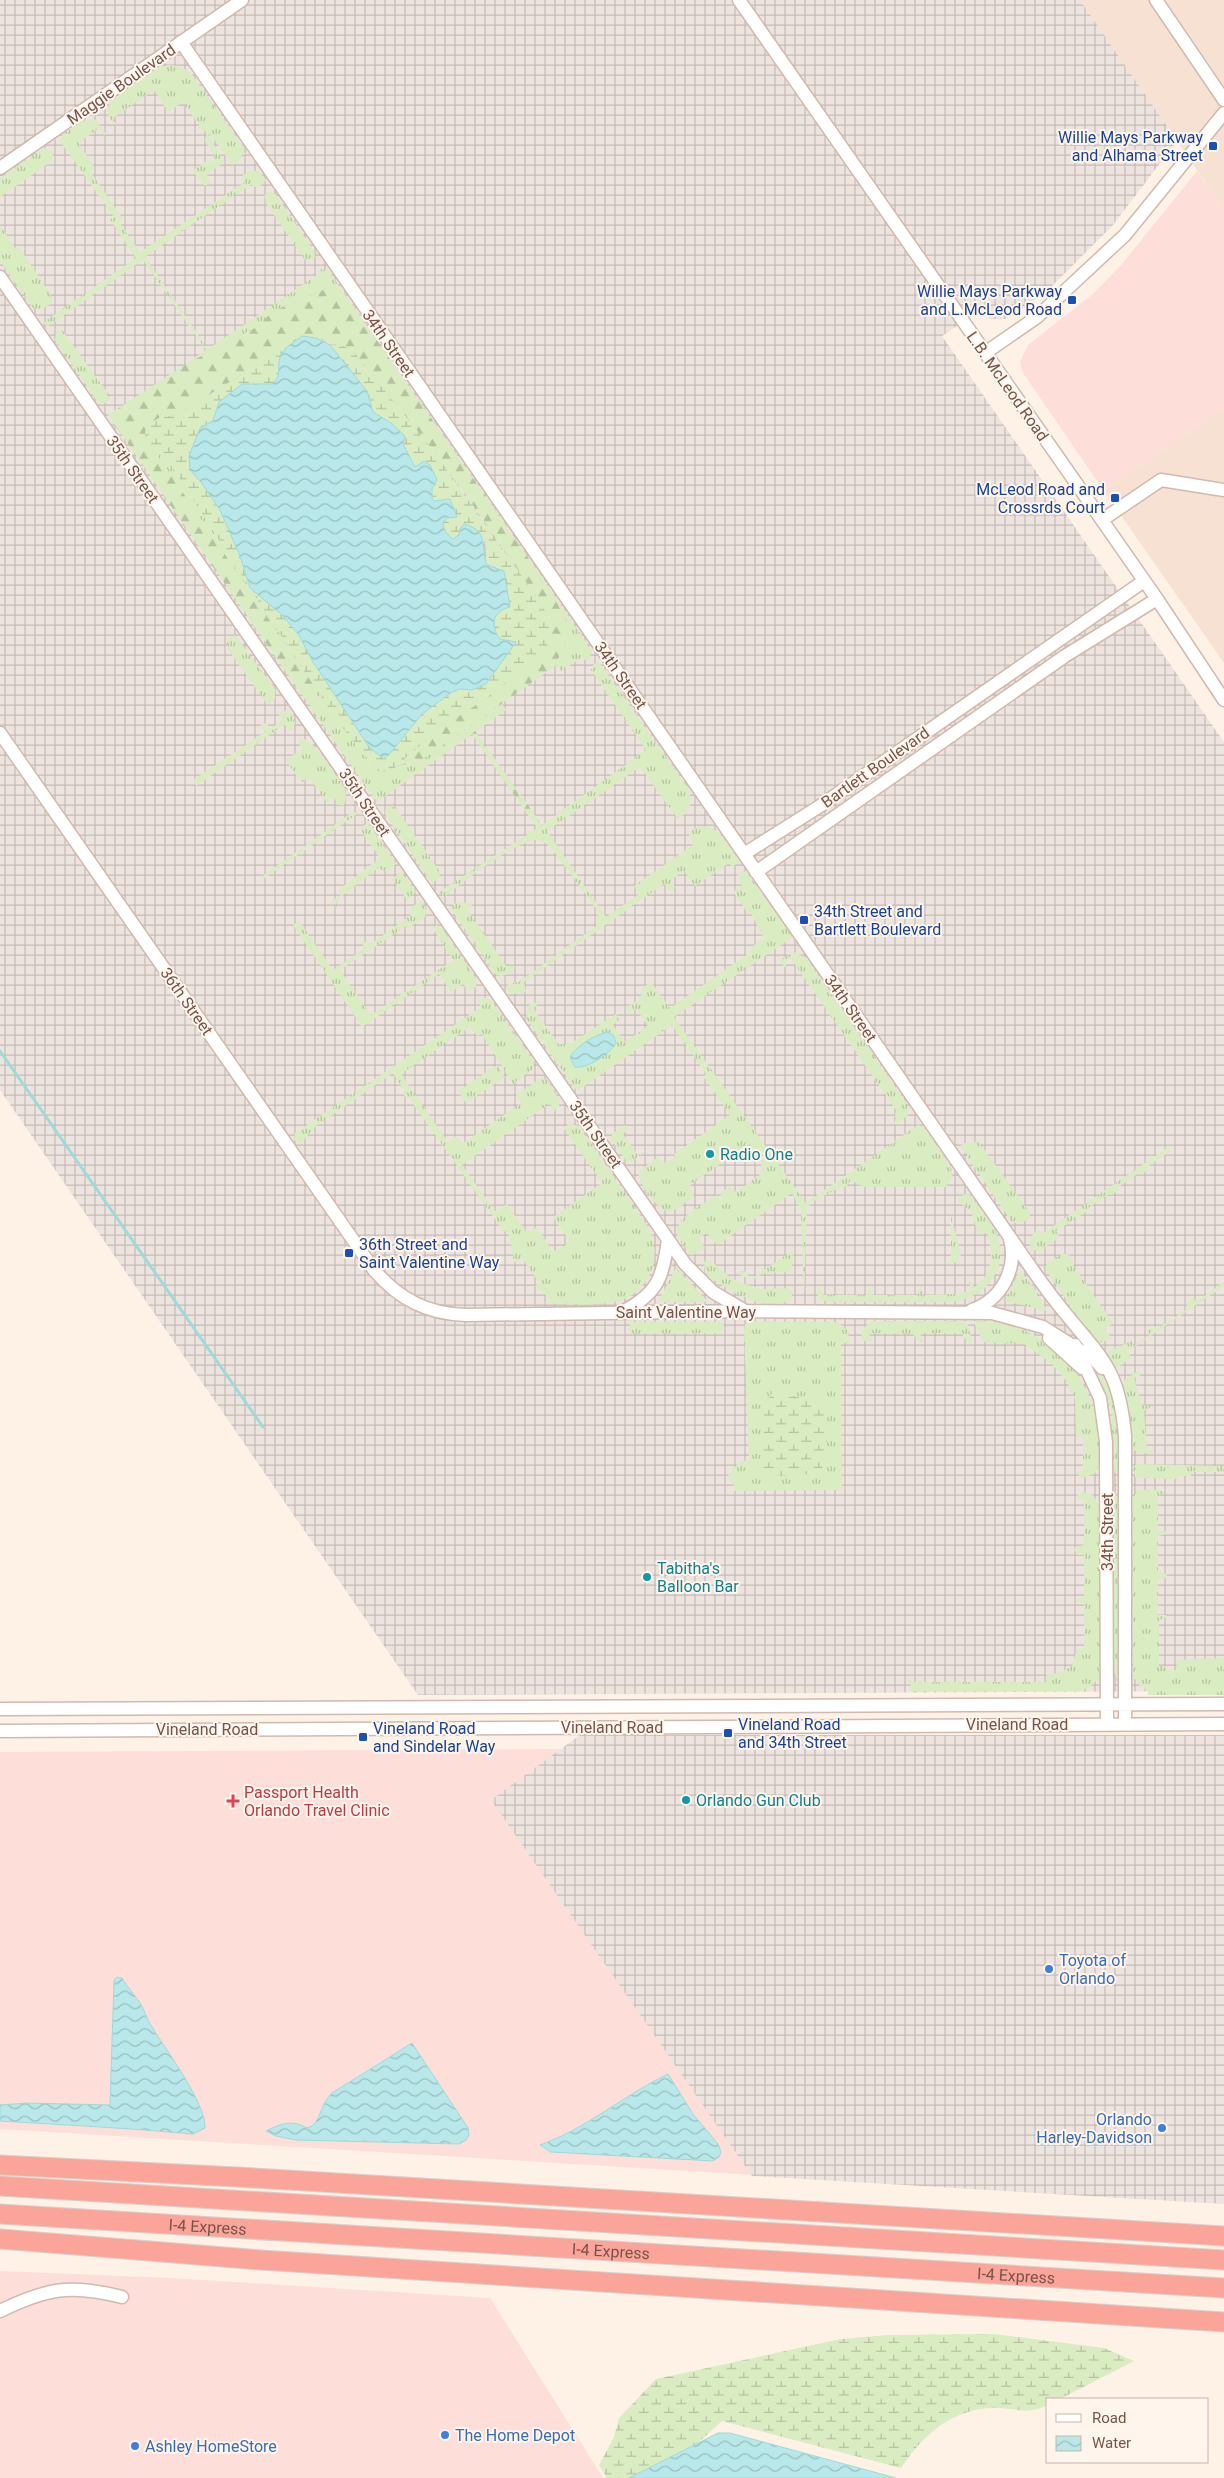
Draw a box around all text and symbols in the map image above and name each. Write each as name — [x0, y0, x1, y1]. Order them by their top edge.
street label: Maggie Boulevard — [63, 40, 179, 129]
place label: Willie Mays Parkway and Alhama Street — [1058, 128, 1203, 165]
marker: Willie Mays Parkway and Alhama Street — [1207, 140, 1219, 152]
place label: Willie Mays Parkway and L.McLeod Road — [917, 282, 1062, 319]
marker: Willie Mays Parkway and L.McLeod Road — [1066, 294, 1078, 306]
street label: 34th Street — [358, 306, 419, 381]
street label: L.B. McLeod Road — [963, 328, 1052, 445]
street label: 35th Street — [102, 432, 163, 507]
place label: McLeod Road and Crossrds Court — [976, 480, 1105, 517]
marker: McLeod Road and Crossrds Court — [1109, 492, 1121, 504]
street label: 34th Street — [590, 638, 651, 713]
street label: Bartlett Boulevard — [818, 723, 933, 812]
street label: 35th Street — [335, 765, 394, 840]
place label: 34th Street and Bartlett Boulevard — [814, 902, 941, 939]
marker: 34th Street and Bartlett Boulevard — [798, 914, 810, 926]
street label: 36th Street — [156, 964, 217, 1039]
street label: 34th Street — [820, 971, 881, 1046]
street label: 35th Street — [565, 1097, 626, 1172]
place label: Radio One — [720, 1145, 793, 1164]
marker: Radio One — [704, 1148, 716, 1160]
place label: 36th Street and Saint Valentine Way — [359, 1235, 500, 1272]
marker: 36th Street and Saint Valentine Way — [343, 1247, 355, 1259]
street label: Saint Valentine Way — [616, 1303, 757, 1322]
street label: 34th Street — [1098, 1493, 1117, 1571]
place label: Tabitha's Balloon Bar — [657, 1559, 739, 1596]
marker: Tabitha's Balloon Bar — [641, 1571, 653, 1583]
place label: Vineland Road and 34th Street — [738, 1715, 847, 1752]
street label: Vineland Road — [966, 1715, 1068, 1734]
street label: Vineland Road — [561, 1718, 663, 1737]
place label: Vineland Road and Sindelar Way — [373, 1719, 496, 1756]
street label: Vineland Road — [156, 1720, 258, 1739]
marker: Vineland Road and 34th Street — [722, 1727, 734, 1739]
marker: Vineland Road and Sindelar Way — [357, 1731, 369, 1743]
place label: Passport Health Orlando Travel Clinic — [244, 1783, 390, 1820]
place label: Orlando Gun Club — [696, 1791, 821, 1810]
marker: Passport Health Orlando Travel Clinic — [226, 1794, 240, 1808]
marker: Orlando Gun Club — [680, 1794, 692, 1806]
place label: Toyota of Orlando — [1059, 1951, 1126, 1988]
marker: Toyota of Orlando — [1043, 1963, 1055, 1975]
place label: Orlando Harley-Davidson — [1036, 2110, 1152, 2147]
marker: Orlando Harley-Davidson — [1156, 2122, 1168, 2134]
street label: I-4 Express — [168, 2215, 247, 2239]
street label: I-4 Express — [571, 2240, 650, 2263]
street label: I-4 Express — [977, 2264, 1056, 2288]
legend — [1046, 2398, 1209, 2463]
text: Road — [1092, 2409, 1126, 2427]
place label: The Home Depot — [455, 2426, 575, 2445]
marker: The Home Depot — [439, 2429, 451, 2441]
text: Water — [1092, 2434, 1131, 2452]
place label: Ashley HomeStore — [145, 2437, 277, 2456]
marker: Ashley HomeStore — [129, 2440, 141, 2452]

